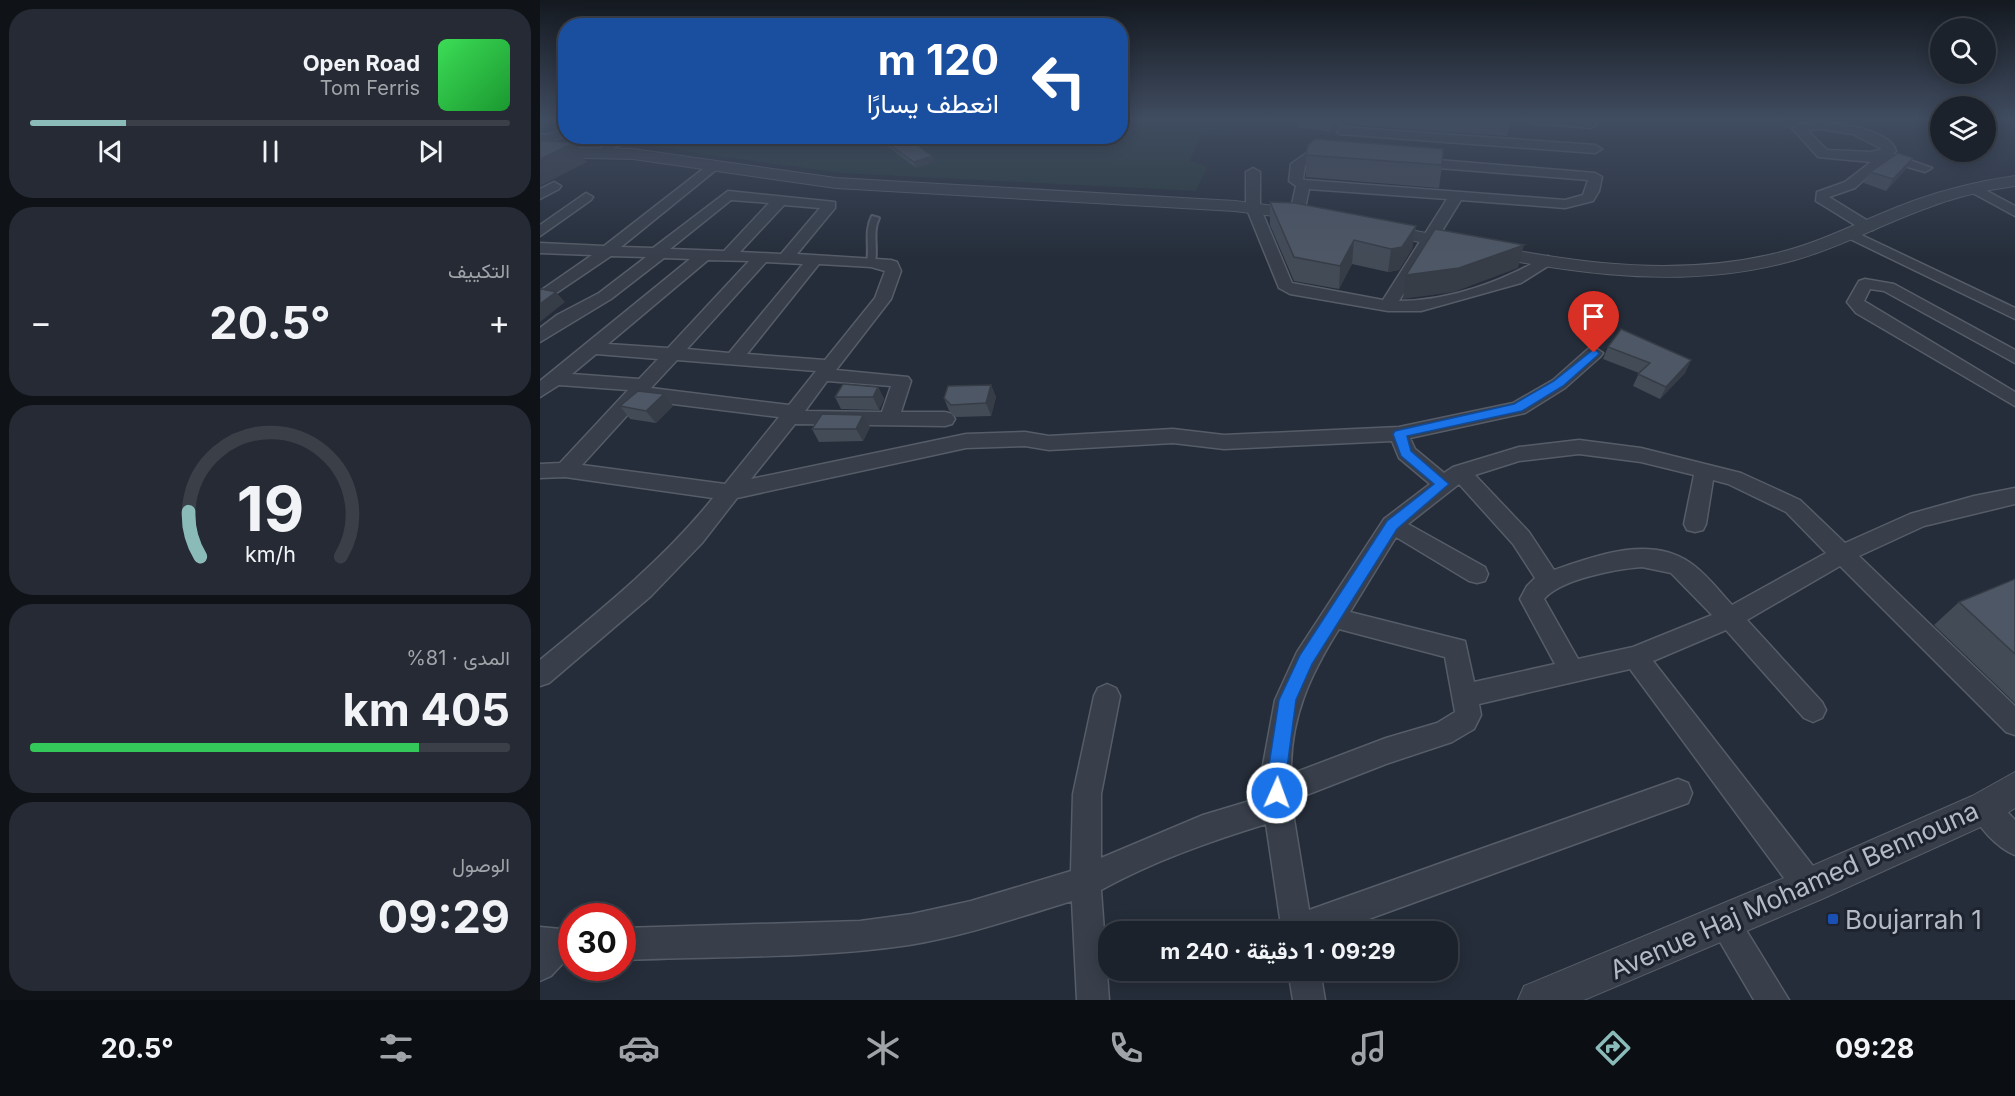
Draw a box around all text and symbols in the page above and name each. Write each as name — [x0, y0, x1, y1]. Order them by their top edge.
map controls — [1930, 18, 1996, 162]
button: search — [1930, 18, 1996, 84]
text: 120 m — [878, 34, 999, 85]
icon: left — [1020, 42, 1098, 120]
text: Open Road — [303, 50, 420, 76]
text: Tom Ferris — [320, 76, 420, 100]
text: انعطف يسارًا — [867, 87, 999, 120]
button: layers — [1930, 96, 1996, 162]
icon: previous — [94, 135, 127, 168]
icon: pause — [254, 135, 287, 168]
icon: next — [414, 135, 447, 168]
text: التكييف — [448, 259, 510, 283]
pin — [1568, 291, 1619, 353]
text: 20.5° — [209, 295, 331, 350]
icon: arrive — [1577, 300, 1610, 333]
text: − — [30, 302, 52, 342]
text: + — [488, 302, 510, 342]
text: 19 — [236, 471, 304, 546]
text: km/h — [245, 541, 295, 567]
text: المدى · 81% — [406, 646, 510, 670]
text: 405 km — [343, 682, 510, 737]
position arrow — [1245, 761, 1309, 825]
street label: Avenue Haj Mohamed Bennouna — [1605, 794, 1983, 986]
text: الوصول — [452, 853, 510, 877]
text: 09:29 — [378, 889, 510, 944]
speed limit sign: 30 — [558, 903, 636, 981]
place label: Boujarrah 1 — [1845, 904, 1982, 935]
marker: Boujarrah 1 — [1826, 912, 1840, 926]
text: 09:29 · 1 دقيقة · 240 m — [1160, 938, 1396, 964]
icon: filters — [375, 1027, 417, 1069]
icon: car — [618, 1027, 660, 1069]
icon: climate — [862, 1027, 904, 1069]
icon: phone — [1105, 1027, 1147, 1069]
icon: music — [1348, 1027, 1390, 1069]
icon: directions — [1592, 1027, 1634, 1069]
text: 20.5° — [101, 1032, 174, 1065]
text: 09:28 — [1835, 1032, 1914, 1065]

